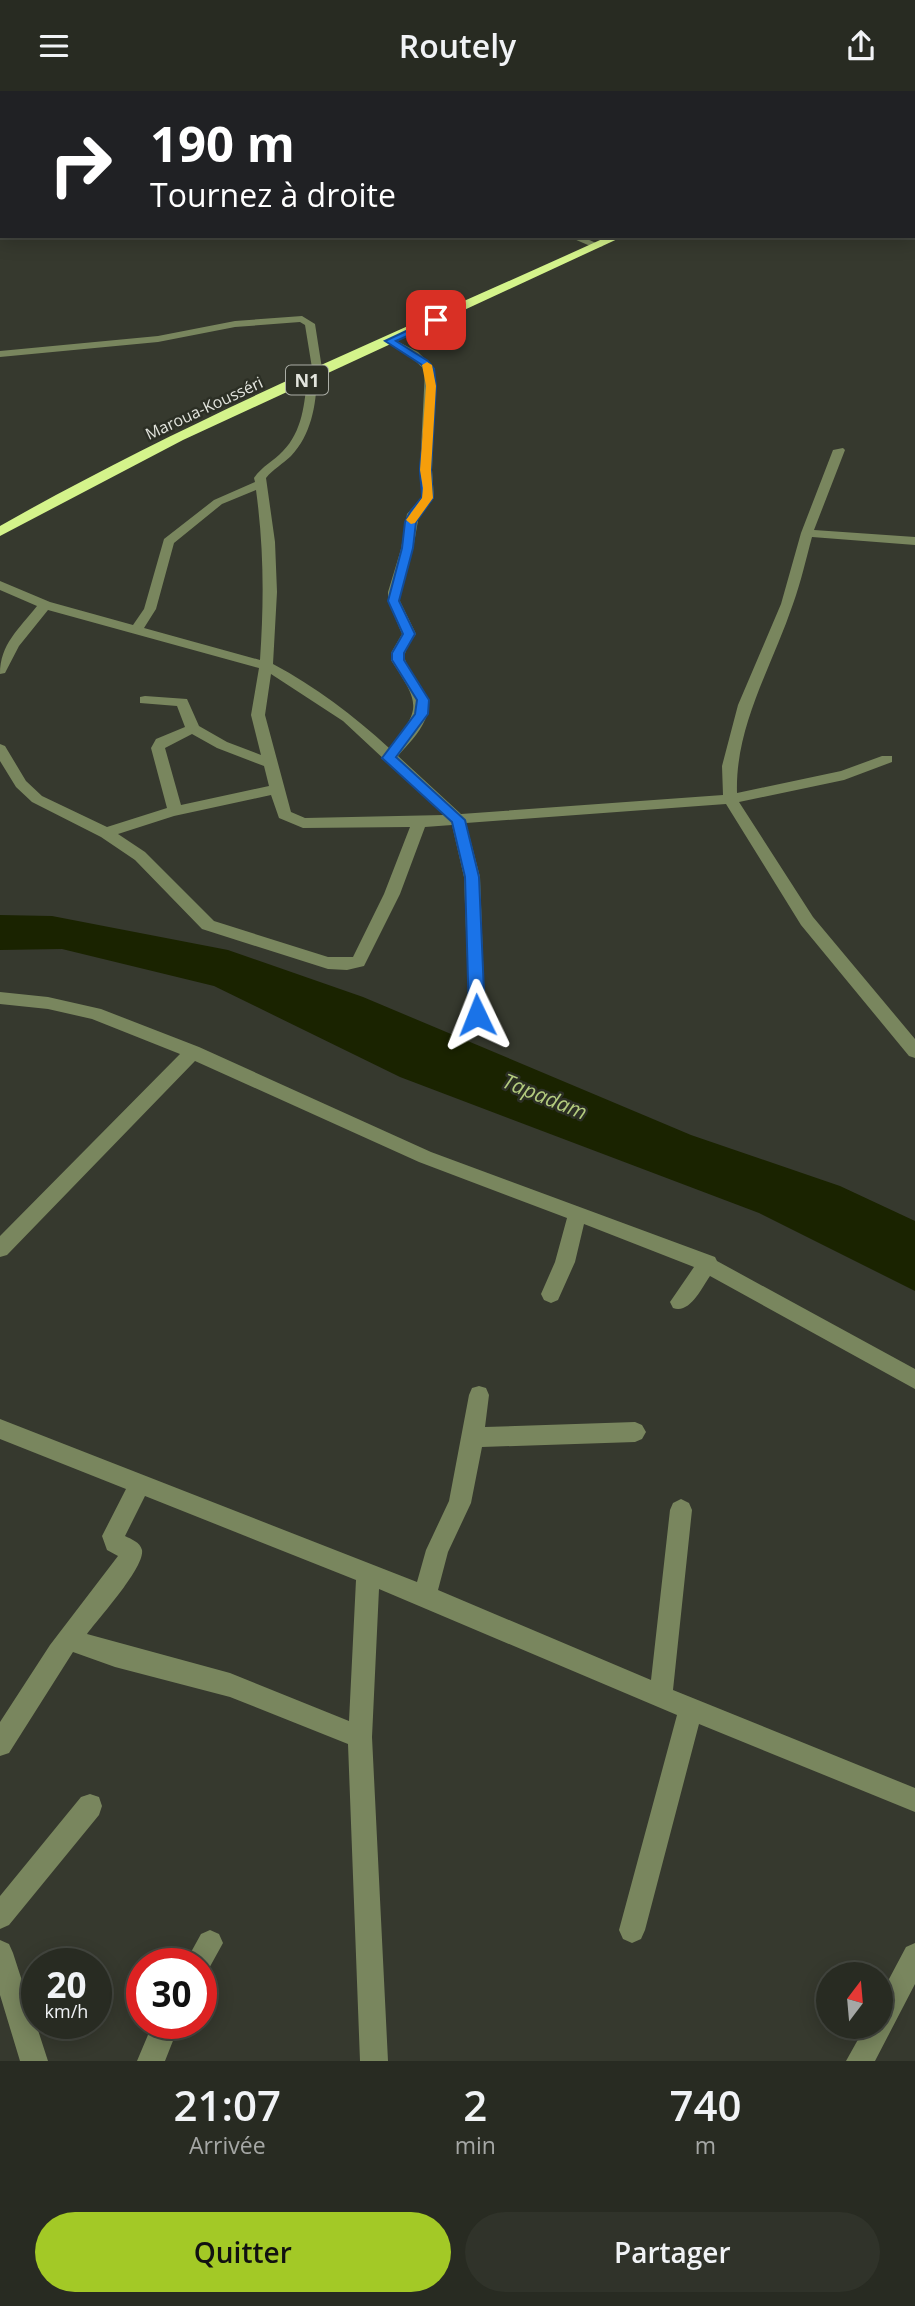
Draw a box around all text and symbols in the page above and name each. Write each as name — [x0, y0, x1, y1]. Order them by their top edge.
text: Routely — [399, 24, 516, 67]
icon: menu — [35, 27, 73, 65]
icon: share — [842, 27, 880, 65]
text: 190 m — [150, 110, 295, 176]
icon: right — [35, 119, 126, 210]
text: Tournez à droite — [150, 173, 396, 216]
pin — [406, 290, 466, 350]
icon: arrive — [417, 301, 455, 339]
road number: N1 — [286, 365, 328, 395]
street label: Maroua-Kousséri — [142, 371, 266, 445]
position arrow — [440, 978, 514, 1052]
water label: Tapadam — [499, 1066, 591, 1126]
speed limit sign: 30 — [126, 1948, 217, 2039]
text: 20 — [46, 1961, 87, 2008]
north arrow — [816, 1962, 892, 2039]
map controls — [816, 1962, 893, 2039]
text: km/h — [45, 1999, 88, 2023]
text: 21:07 — [174, 2076, 281, 2133]
text: 2 — [463, 2076, 487, 2133]
text: 740 — [669, 2076, 741, 2133]
text: Arrivée — [189, 2129, 266, 2161]
text: min — [455, 2129, 496, 2161]
text: m — [695, 2129, 716, 2161]
button: Quitter — [35, 2212, 451, 2292]
button: Partager — [465, 2212, 880, 2292]

